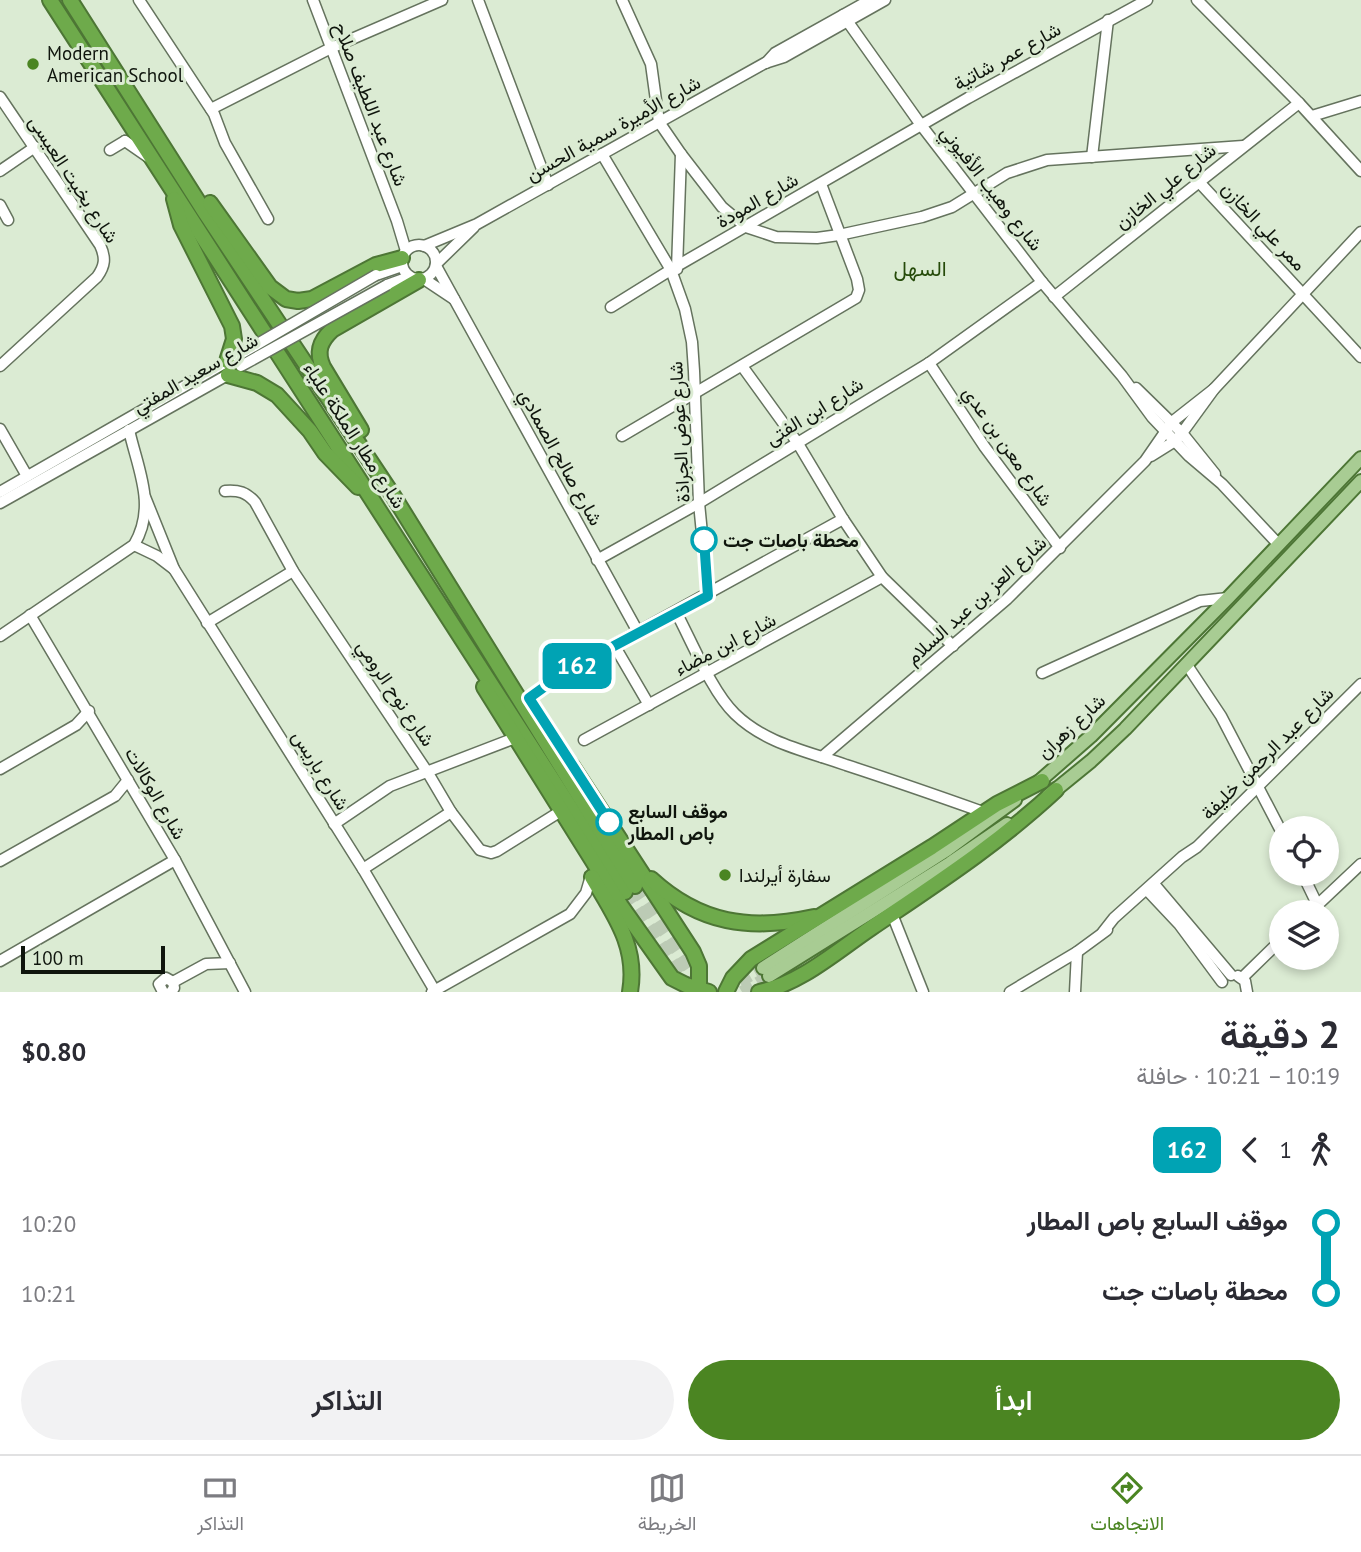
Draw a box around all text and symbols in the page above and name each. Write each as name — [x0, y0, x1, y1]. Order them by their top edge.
street label: شارع عمر شاتية — [949, 17, 1065, 96]
street label: شارع عبد اللطيف صلاح — [328, 19, 413, 190]
place label: Modern American School — [47, 41, 184, 87]
marker: Modern American School — [25, 56, 41, 72]
street label: شارع الأميرة سمية الحسن — [521, 70, 705, 187]
street label: شارع بخيت العيسى — [23, 111, 124, 248]
street label: شارع وهيب الأفيوني — [932, 120, 1048, 258]
street label: شارع علي الخازن — [1110, 138, 1223, 237]
street label: شارع المودة — [712, 167, 803, 234]
street label: ممر علي الخازن — [1214, 176, 1311, 278]
district label: السهل — [893, 255, 947, 282]
street label: شارع سعيد المفتي — [128, 327, 264, 422]
street label: شارع مطار الملكة علياء — [298, 357, 411, 513]
street label: شارع عوض الجراذة — [663, 361, 696, 503]
street label: شارع ابن الفتى — [761, 372, 868, 451]
street label: شارع معن بن عدي — [954, 381, 1058, 513]
street label: شارع صالح الصمادي — [510, 385, 608, 531]
marker: محطة باصات جت — [691, 527, 717, 553]
place label: محطة باصات جت — [723, 528, 859, 552]
street label: شارع العز بن عبد السلام — [901, 530, 1052, 670]
street label: شارع ابن مضاء — [670, 607, 780, 682]
street label: شارع نوح الرومي — [348, 635, 440, 753]
line badge: 162 — [537, 643, 617, 689]
text: 162 — [557, 650, 597, 681]
street label: شارع عبد الرحمن خليفة — [1196, 682, 1339, 825]
street label: شارع زهران — [1032, 688, 1111, 764]
street label: شارع باريس — [286, 726, 355, 815]
street label: شارع الوكالات — [119, 743, 192, 844]
place label: موقف السابع باص المطار — [627, 799, 728, 846]
marker: موقف السابع باص المطار — [596, 809, 622, 835]
map controls — [1269, 816, 1339, 970]
button: locate — [1269, 816, 1339, 886]
place label: سفارة أيرلندا — [739, 863, 831, 887]
marker: سفارة أيرلندا — [717, 867, 733, 883]
button: layers — [1269, 900, 1339, 970]
scale bar — [21, 943, 164, 975]
text: 100 m — [32, 946, 84, 970]
text: 2 دقيقة — [1220, 1009, 1340, 1058]
text: $0.80 — [21, 1035, 86, 1068]
text: 10:19 – 10:21 · حافلة — [1136, 1061, 1340, 1090]
icon: back — [1231, 1131, 1269, 1169]
icon: walk — [1302, 1131, 1340, 1169]
text: 162 — [1167, 1134, 1207, 1165]
text: 1 — [1279, 1135, 1292, 1164]
text: موقف السابع باص المطار — [1027, 1204, 1288, 1237]
text: 10:20 — [21, 1209, 76, 1238]
text: محطة باصات جت — [1102, 1274, 1288, 1307]
text: 10:21 — [21, 1279, 76, 1308]
button: التذاكر — [21, 1360, 674, 1440]
button: ابدأ — [688, 1360, 1340, 1440]
tab: التذاكر — [197, 1469, 244, 1540]
tab: الخريطة — [638, 1469, 697, 1540]
tab: الاتجاهات — [1090, 1469, 1164, 1540]

